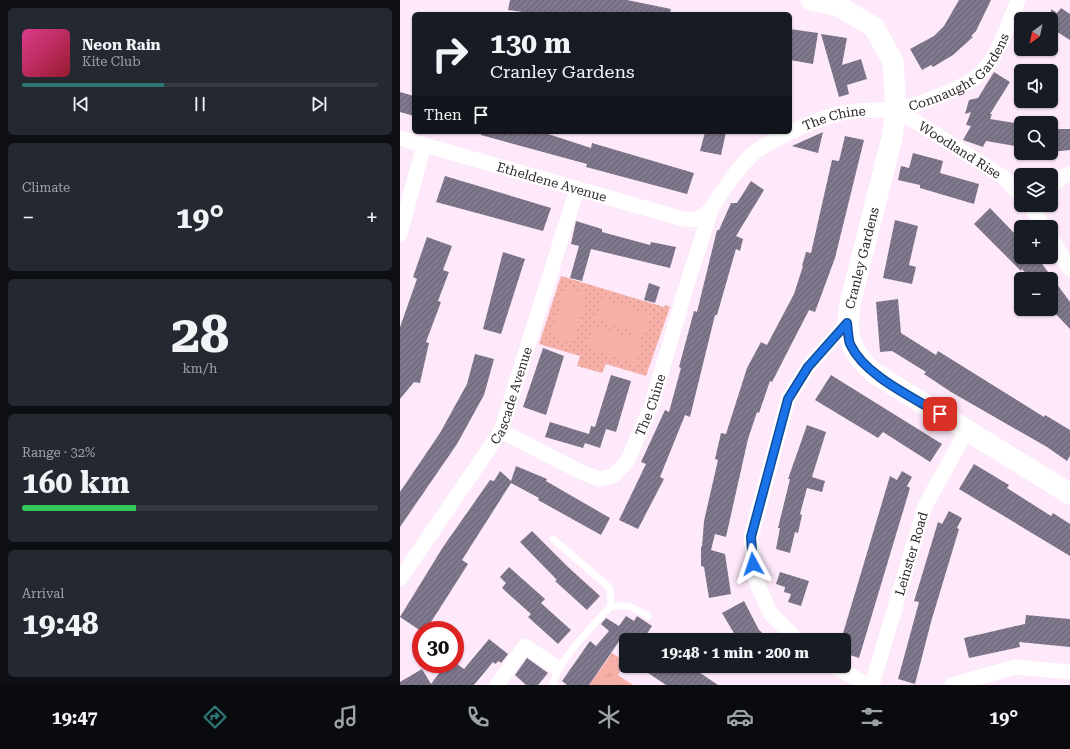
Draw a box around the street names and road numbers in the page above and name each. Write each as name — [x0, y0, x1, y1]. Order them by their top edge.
street label: Connaught Gardens — [907, 31, 1012, 113]
street label: The Chine — [800, 103, 866, 133]
street label: Woodland Rise — [916, 118, 1004, 181]
street label: Etheldene Avenue — [495, 159, 609, 204]
street label: Cranley Gardens — [842, 206, 882, 310]
street label: Cascade Avenue — [487, 345, 534, 447]
street label: The Chine — [632, 372, 668, 438]
street label: Leinster Road — [891, 509, 931, 597]

